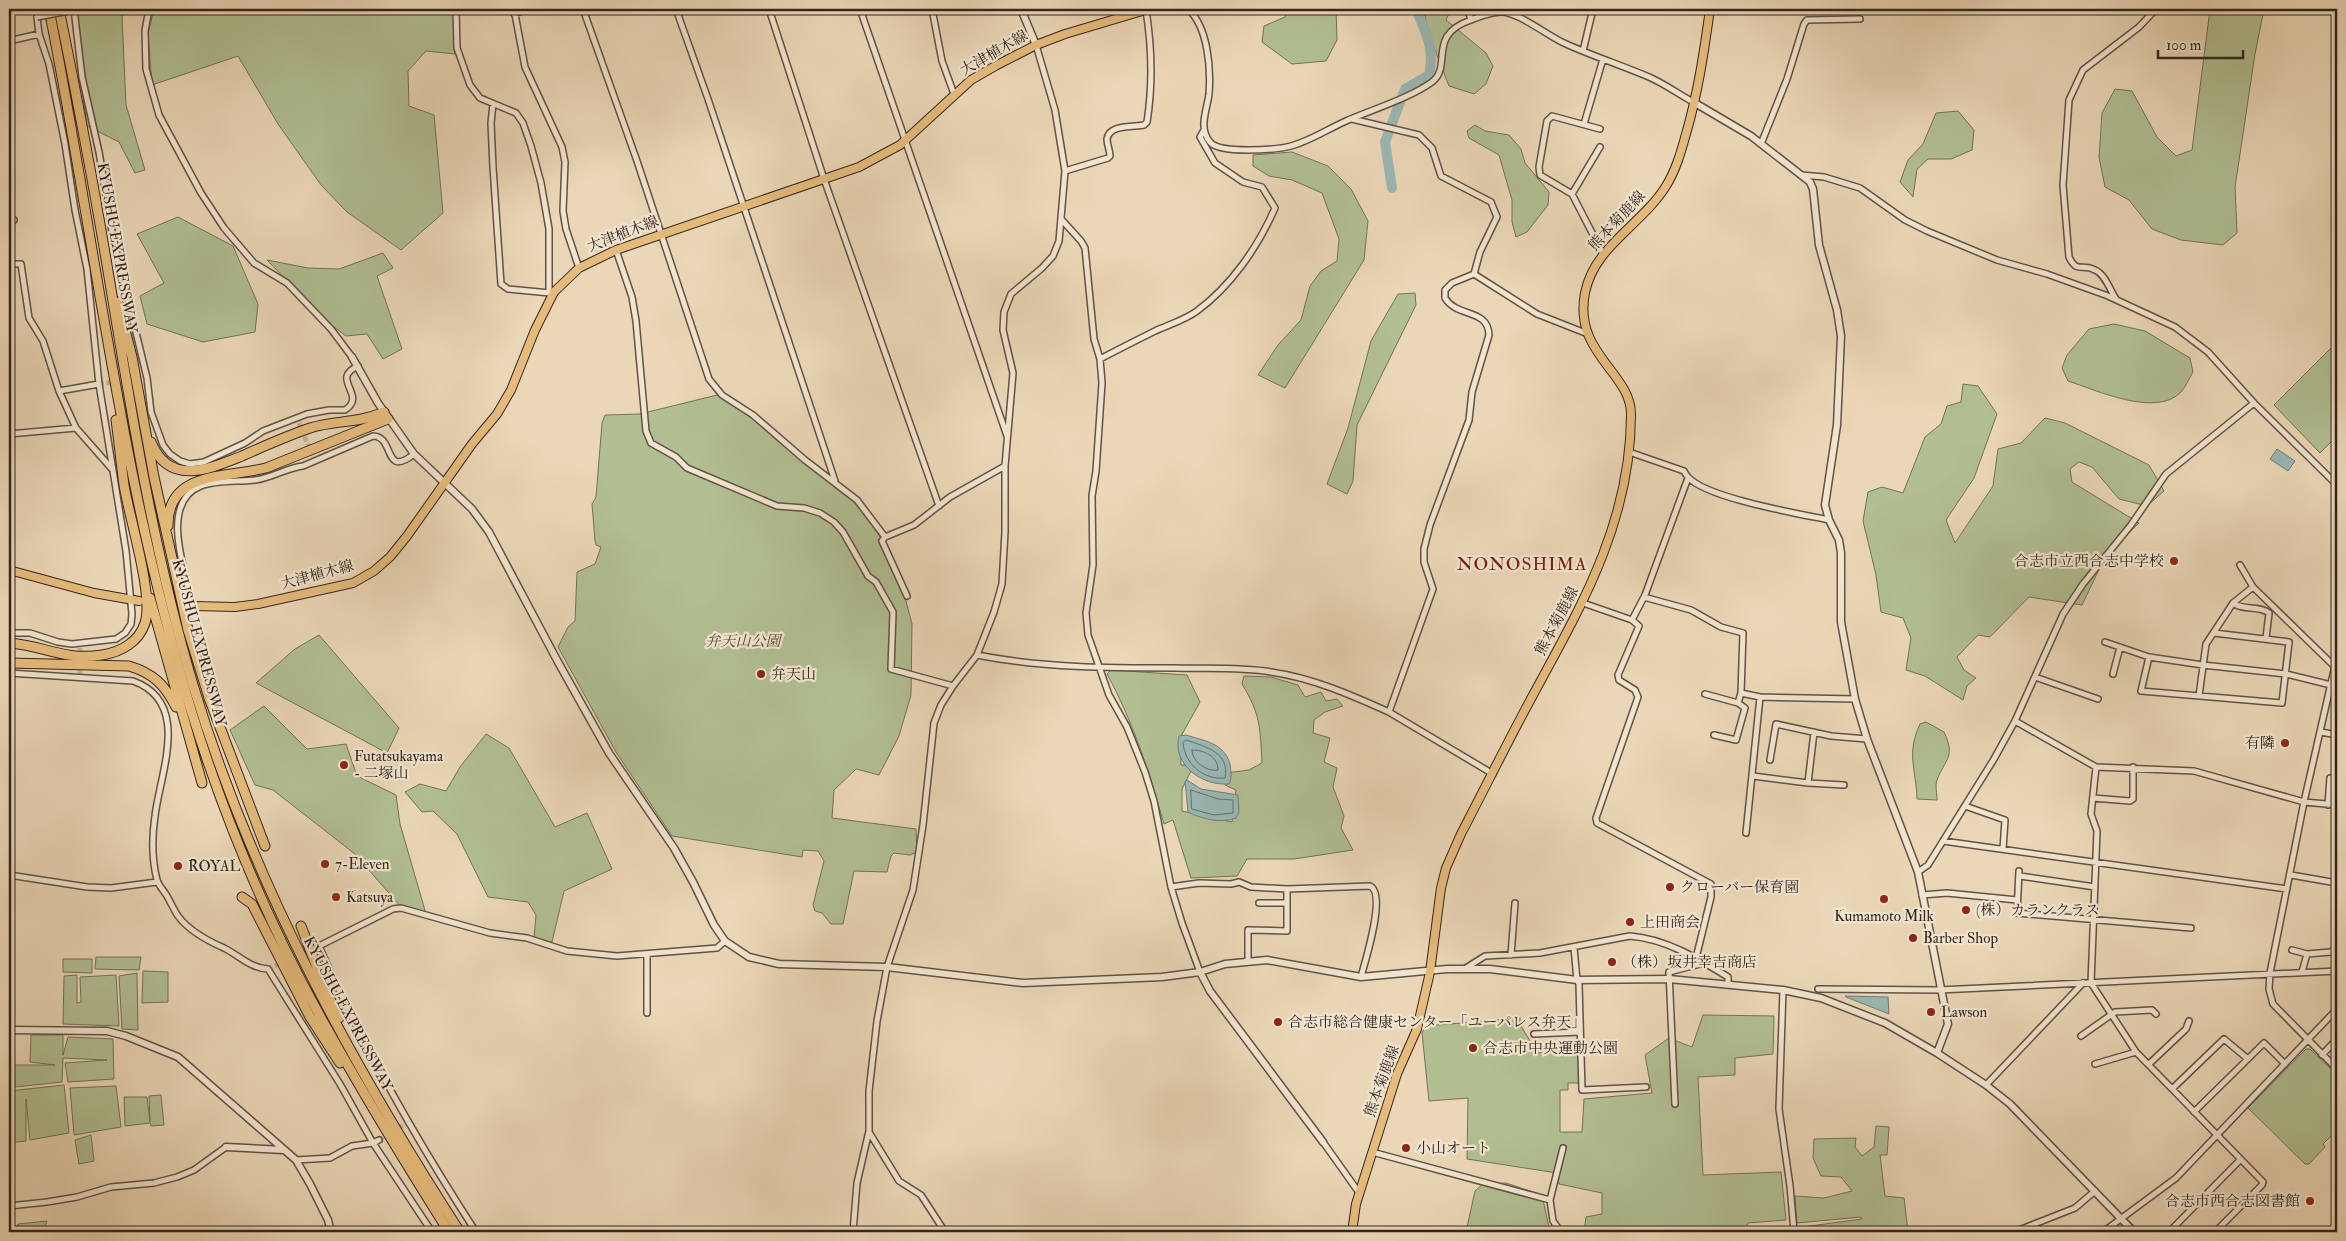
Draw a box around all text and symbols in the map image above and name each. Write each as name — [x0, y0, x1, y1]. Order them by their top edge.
street label: 大津植木線 — [957, 26, 1031, 80]
scale bar — [2158, 28, 2244, 60]
text: 100 m — [2166, 36, 2202, 55]
street label: KYUSHU EXPRESSWAY — [93, 161, 141, 335]
street label: 熊本菊鹿線 — [1584, 187, 1650, 255]
street label: 大津植木線 — [585, 212, 661, 256]
place label: 合志市立西合志中学校 — [2014, 552, 2164, 571]
district label: NONOSHIMA — [1457, 553, 1587, 576]
marker: 合志市立西合志中学校 — [2168, 555, 2180, 567]
street label: 大津植木線 — [278, 556, 356, 594]
street label: KYUSHU EXPRESSWAY — [167, 557, 231, 730]
street label: 熊本菊鹿線 — [1531, 583, 1583, 659]
park label: 弁天山公園 — [705, 632, 783, 651]
place label: 弁天山 — [771, 665, 816, 684]
marker: 弁天山 — [755, 668, 767, 680]
place label: 有隣 — [2245, 734, 2275, 753]
marker: 有隣 — [2279, 737, 2291, 749]
place label: Futatsukayama - 二塚山 — [354, 747, 444, 783]
marker: Futatsukayama - 二塚山 — [338, 759, 350, 771]
place label: 7-Eleven — [335, 855, 390, 874]
place label: ROYAL — [188, 857, 241, 876]
marker: 7-Eleven — [319, 858, 331, 870]
marker: ROYAL — [172, 860, 184, 872]
place label: クローバー保育園 — [1680, 878, 1799, 897]
marker: クローバー保育園 — [1664, 881, 1676, 893]
place label: Katsuya — [346, 888, 394, 907]
marker: Katsuya — [330, 891, 342, 903]
marker: Kumamoto Milk — [1878, 893, 1890, 905]
place label: (株）カランクラス — [1976, 901, 2100, 920]
marker: (株）カランクラス — [1960, 904, 1972, 916]
place label: Kumamoto Milk — [1834, 907, 1934, 926]
place label: 上田商会 — [1640, 913, 1700, 932]
marker: 上田商会 — [1624, 916, 1636, 928]
place label: Barber Shop — [1923, 929, 1998, 949]
marker: Barber Shop — [1907, 932, 1919, 944]
street label: KYUSHU EXPRESSWAY — [299, 933, 397, 1095]
place label: （株）坂井幸吉商店 — [1622, 953, 1757, 972]
marker: （株）坂井幸吉商店 — [1606, 956, 1618, 968]
place label: Lawson — [1941, 1003, 1987, 1022]
marker: Lawson — [1925, 1006, 1937, 1018]
place label: 合志市総合健康センター「ユーパレス弁天」 — [1288, 1013, 1586, 1032]
marker: 合志市総合健康センター「ユーパレス弁天」 — [1272, 1016, 1284, 1028]
place label: 合志市中央運動公園 — [1483, 1039, 1618, 1058]
marker: 合志市中央運動公園 — [1467, 1042, 1479, 1054]
street label: 熊本菊鹿線 — [1360, 1043, 1404, 1119]
place label: 小山オート — [1416, 1139, 1491, 1158]
marker: 小山オート — [1400, 1142, 1412, 1154]
place label: 合志市西合志図書館 — [2165, 1192, 2300, 1211]
marker: 合志市西合志図書館 — [2304, 1195, 2316, 1207]

